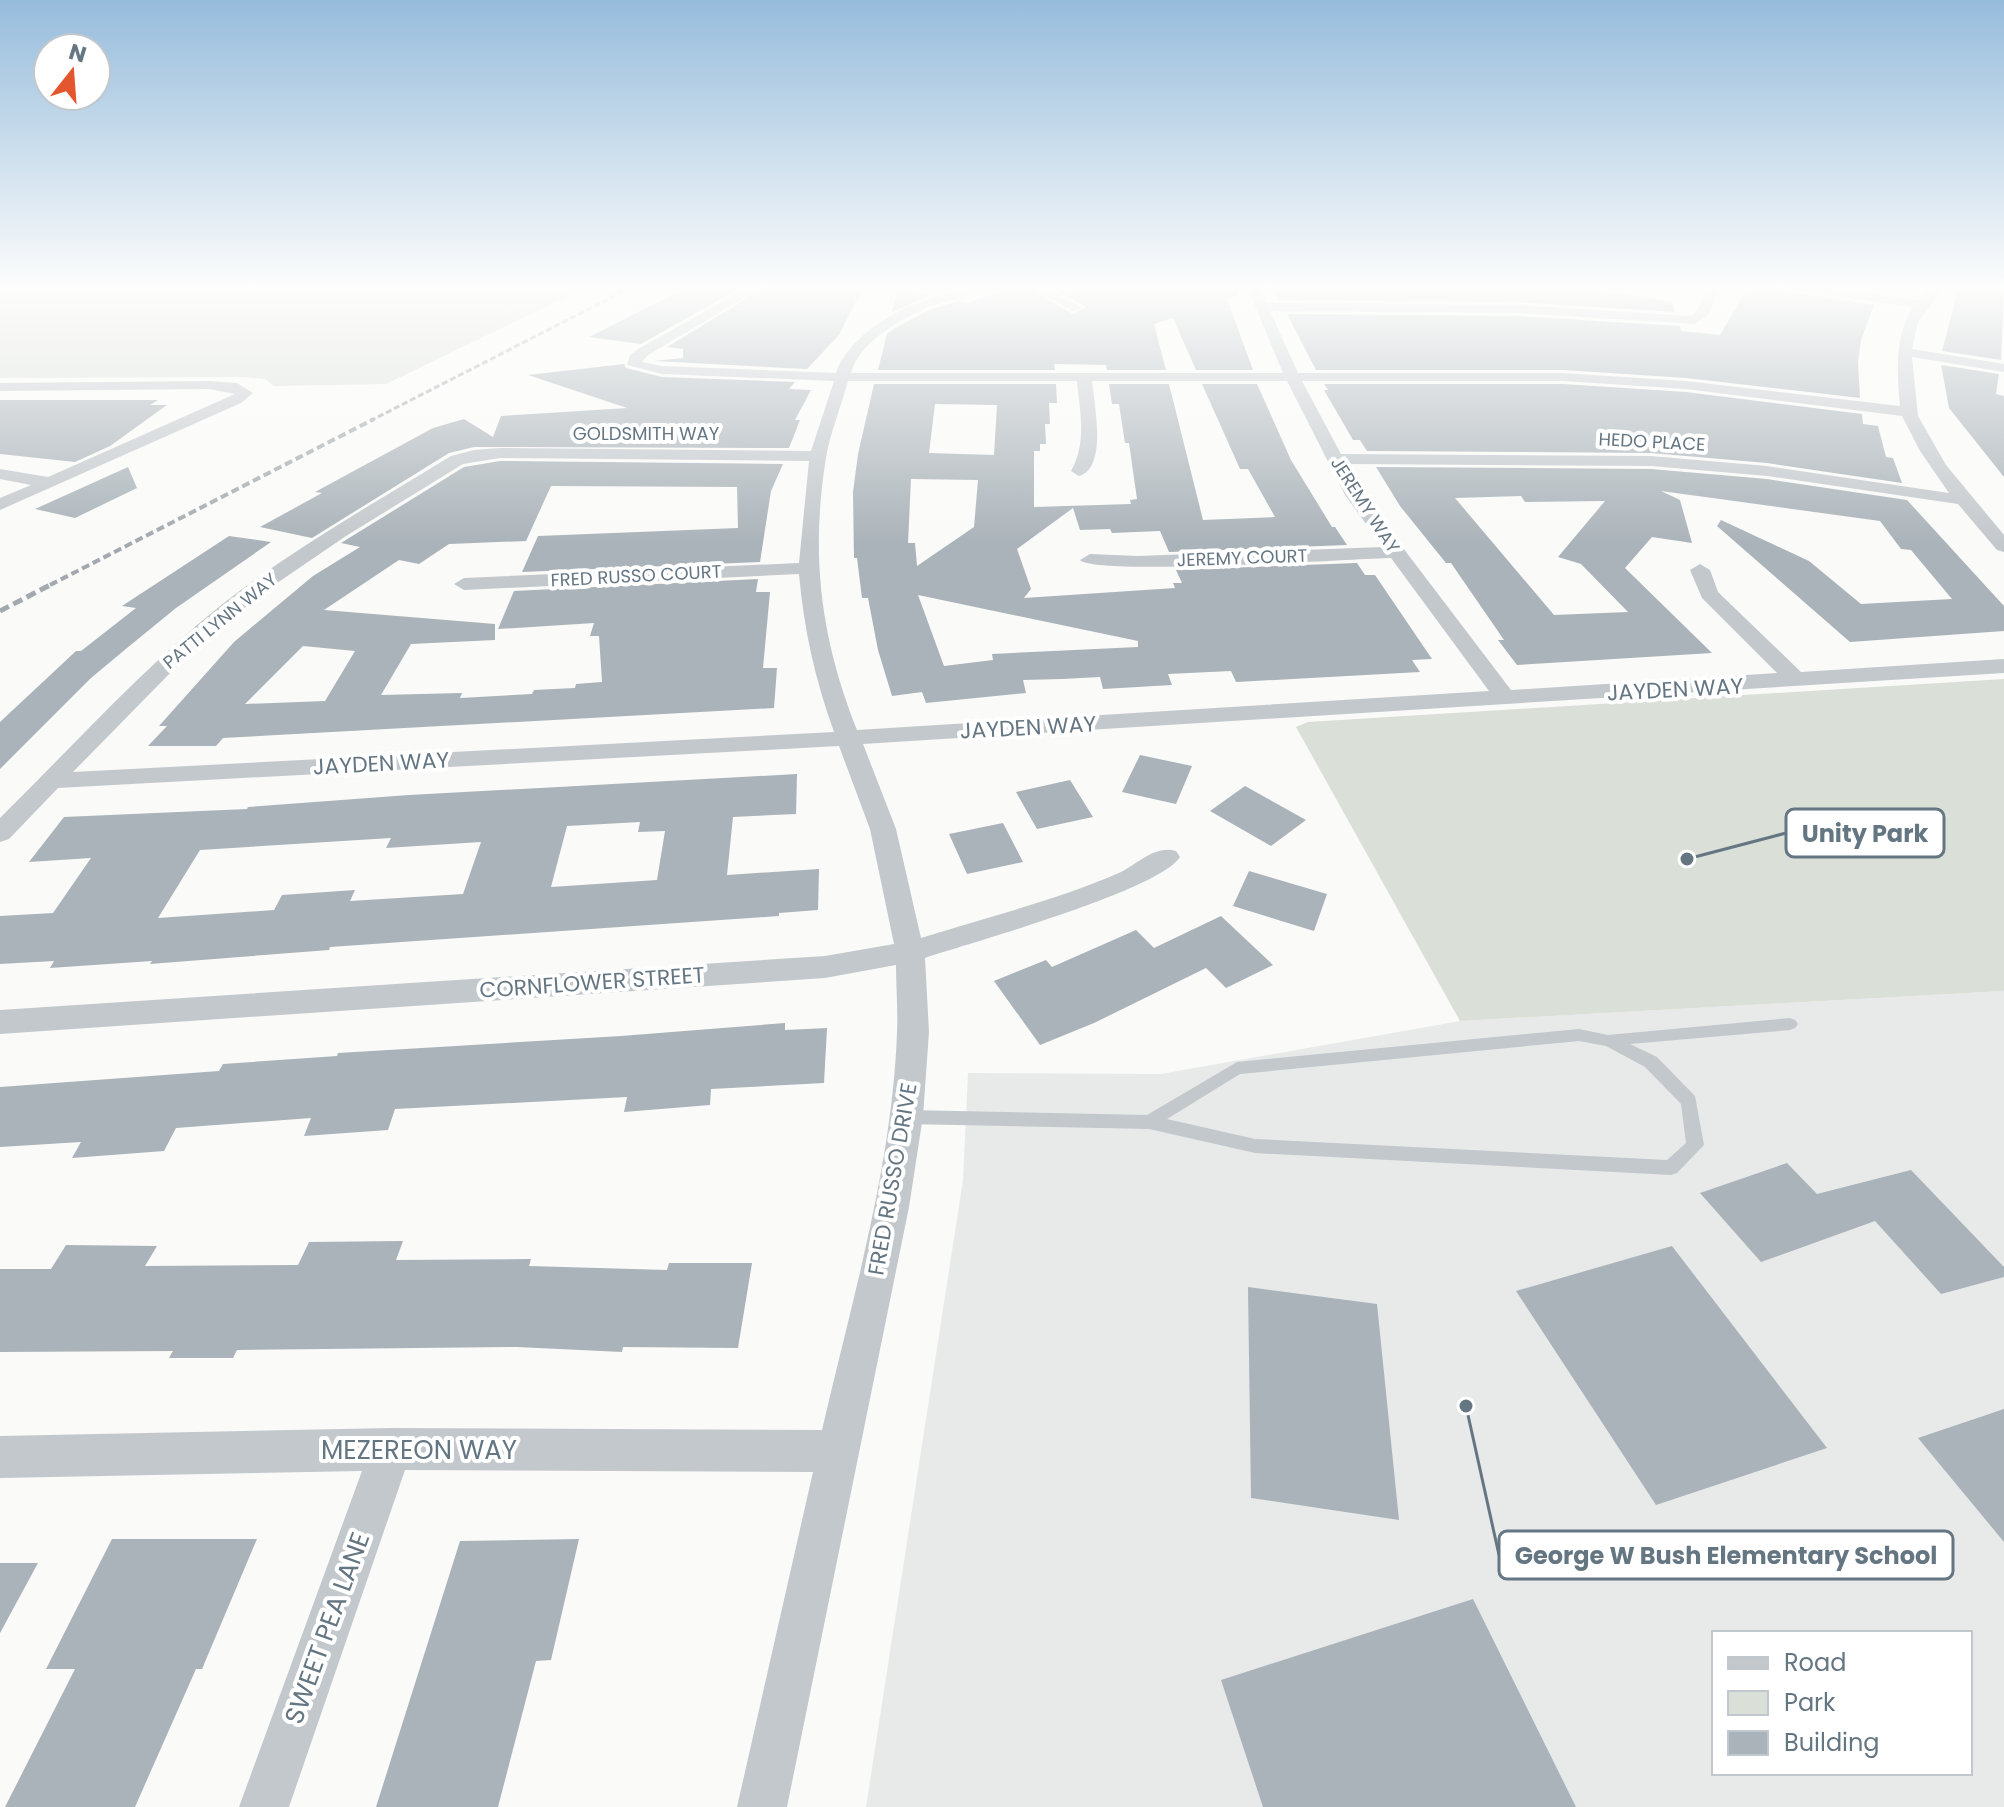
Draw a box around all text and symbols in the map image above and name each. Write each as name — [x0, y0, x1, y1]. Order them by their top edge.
north arrow — [32, 32, 112, 112]
text: N — [65, 36, 90, 71]
street label: GOLDSMITH WAY — [573, 421, 720, 446]
street label: HEDO PLACE — [1598, 426, 1706, 457]
street label: JEREMY WAY — [1325, 452, 1406, 558]
street label: JEREMY COURT — [1176, 543, 1308, 572]
street label: FRED RUSSO COURT — [550, 559, 722, 592]
street label: PATTI LYNN WAY — [157, 567, 282, 674]
street label: JAYDEN WAY — [1606, 670, 1744, 709]
street label: JAYDEN WAY — [959, 708, 1097, 747]
street label: JAYDEN WAY — [312, 744, 450, 783]
callout: Unity Park — [1786, 809, 1944, 857]
text: Unity Park — [1802, 817, 1928, 850]
street label: CORNFLOWER STREET — [478, 959, 706, 1006]
street label: FRED RUSSO DRIVE — [860, 1080, 925, 1278]
street label: MEZEREON WAY — [321, 1432, 517, 1468]
street label: SWEET PEA LANE — [276, 1527, 378, 1729]
callout: George W Bush Elementary School — [1499, 1531, 1953, 1579]
text: George W Bush Elementary School — [1515, 1539, 1937, 1572]
legend — [1712, 1631, 1972, 1775]
text: Road — [1784, 1646, 1846, 1679]
text: Park — [1784, 1686, 1836, 1719]
text: Building — [1784, 1726, 1880, 1759]

